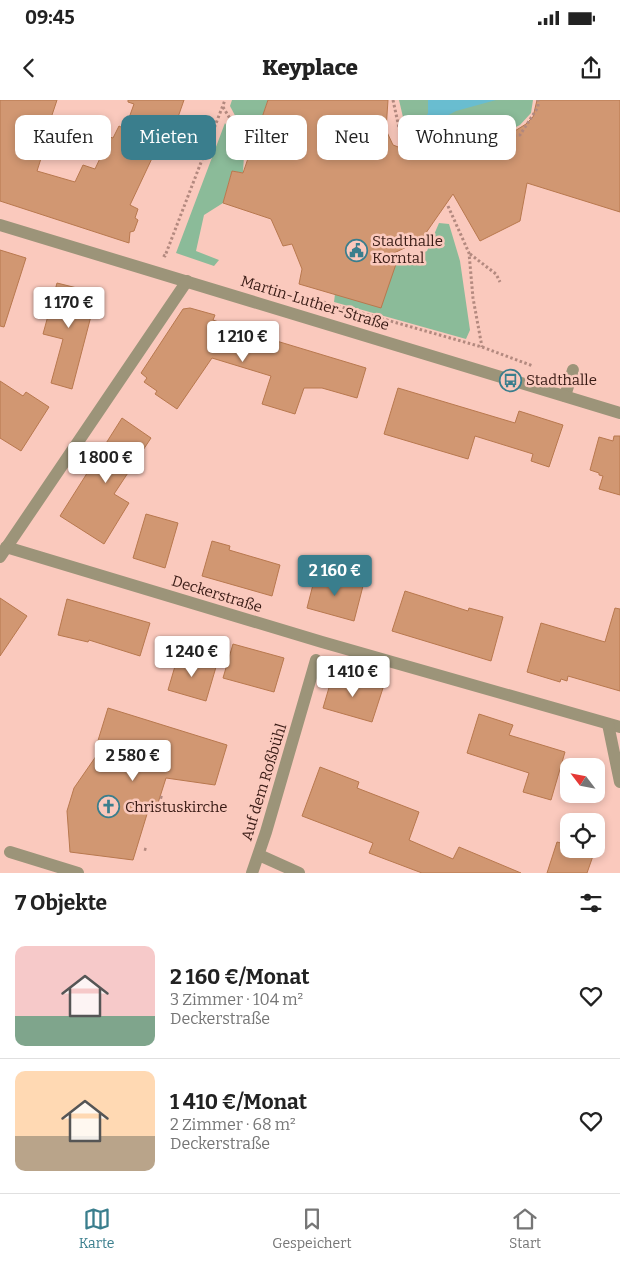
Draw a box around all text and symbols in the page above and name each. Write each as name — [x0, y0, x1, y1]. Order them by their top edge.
text: 09:45 — [25, 6, 75, 29]
icon: back — [15, 54, 43, 82]
text: Keyplace — [262, 54, 358, 81]
icon: share — [577, 54, 605, 82]
chip: Kaufen — [15, 115, 111, 160]
chip: Mieten — [121, 115, 216, 160]
chip: Filter — [226, 115, 307, 160]
chip: Neu — [317, 115, 388, 160]
chip: Wohnung — [398, 115, 516, 160]
place label: Stadthalle Korntal — [372, 232, 443, 267]
public building icon: Stadthalle Korntal — [344, 238, 368, 262]
street label: Martin-Luther-Straße — [239, 272, 391, 334]
pin: 1 170 € — [23, 286, 115, 329]
text: 1 170 € — [44, 293, 94, 312]
pin: 1 210 € — [197, 320, 289, 363]
text: 1 210 € — [218, 327, 268, 346]
bus stop icon: Stadthalle — [498, 368, 522, 392]
place label: Stadthalle — [526, 371, 597, 389]
pin: 1 800 € — [60, 442, 152, 484]
text: 1 800 € — [79, 448, 133, 467]
pin: 2 160 € — [289, 554, 381, 597]
text: 2 160 € — [309, 561, 361, 580]
street label: Deckerstraße — [170, 572, 264, 616]
pin: 1 240 € — [146, 636, 238, 678]
text: 1 240 € — [166, 642, 218, 661]
pin: 1 410 € — [307, 656, 399, 698]
text: 1 410 € — [328, 662, 378, 681]
street label: Auf dem Roßbühl — [238, 721, 290, 843]
pin: 2 580 € — [87, 740, 179, 782]
text: 2 580 € — [106, 746, 160, 765]
north arrow — [560, 758, 605, 802]
map controls — [560, 758, 605, 858]
church icon: Christuskirche — [97, 795, 121, 819]
place label: Christuskirche — [125, 798, 228, 816]
button: locate — [560, 813, 605, 858]
icon: filters — [577, 889, 605, 917]
text: 7 Objekte — [15, 890, 107, 916]
text: 2 160 €/Monat — [170, 964, 309, 990]
icon: home — [55, 966, 115, 1026]
icon: heart — [577, 982, 605, 1010]
text: 3 Zimmer · 104 m² — [170, 990, 303, 1009]
text: Deckerstraße — [170, 1009, 270, 1028]
text: 1 410 €/Monat — [170, 1089, 307, 1115]
icon: home — [55, 1091, 115, 1151]
icon: heart — [577, 1107, 605, 1135]
text: 2 Zimmer · 68 m² — [170, 1115, 296, 1134]
text: Deckerstraße — [170, 1134, 270, 1153]
tab: Karte — [79, 1205, 115, 1252]
tab: Gespeichert — [272, 1205, 351, 1252]
tab: Start — [509, 1205, 541, 1252]

